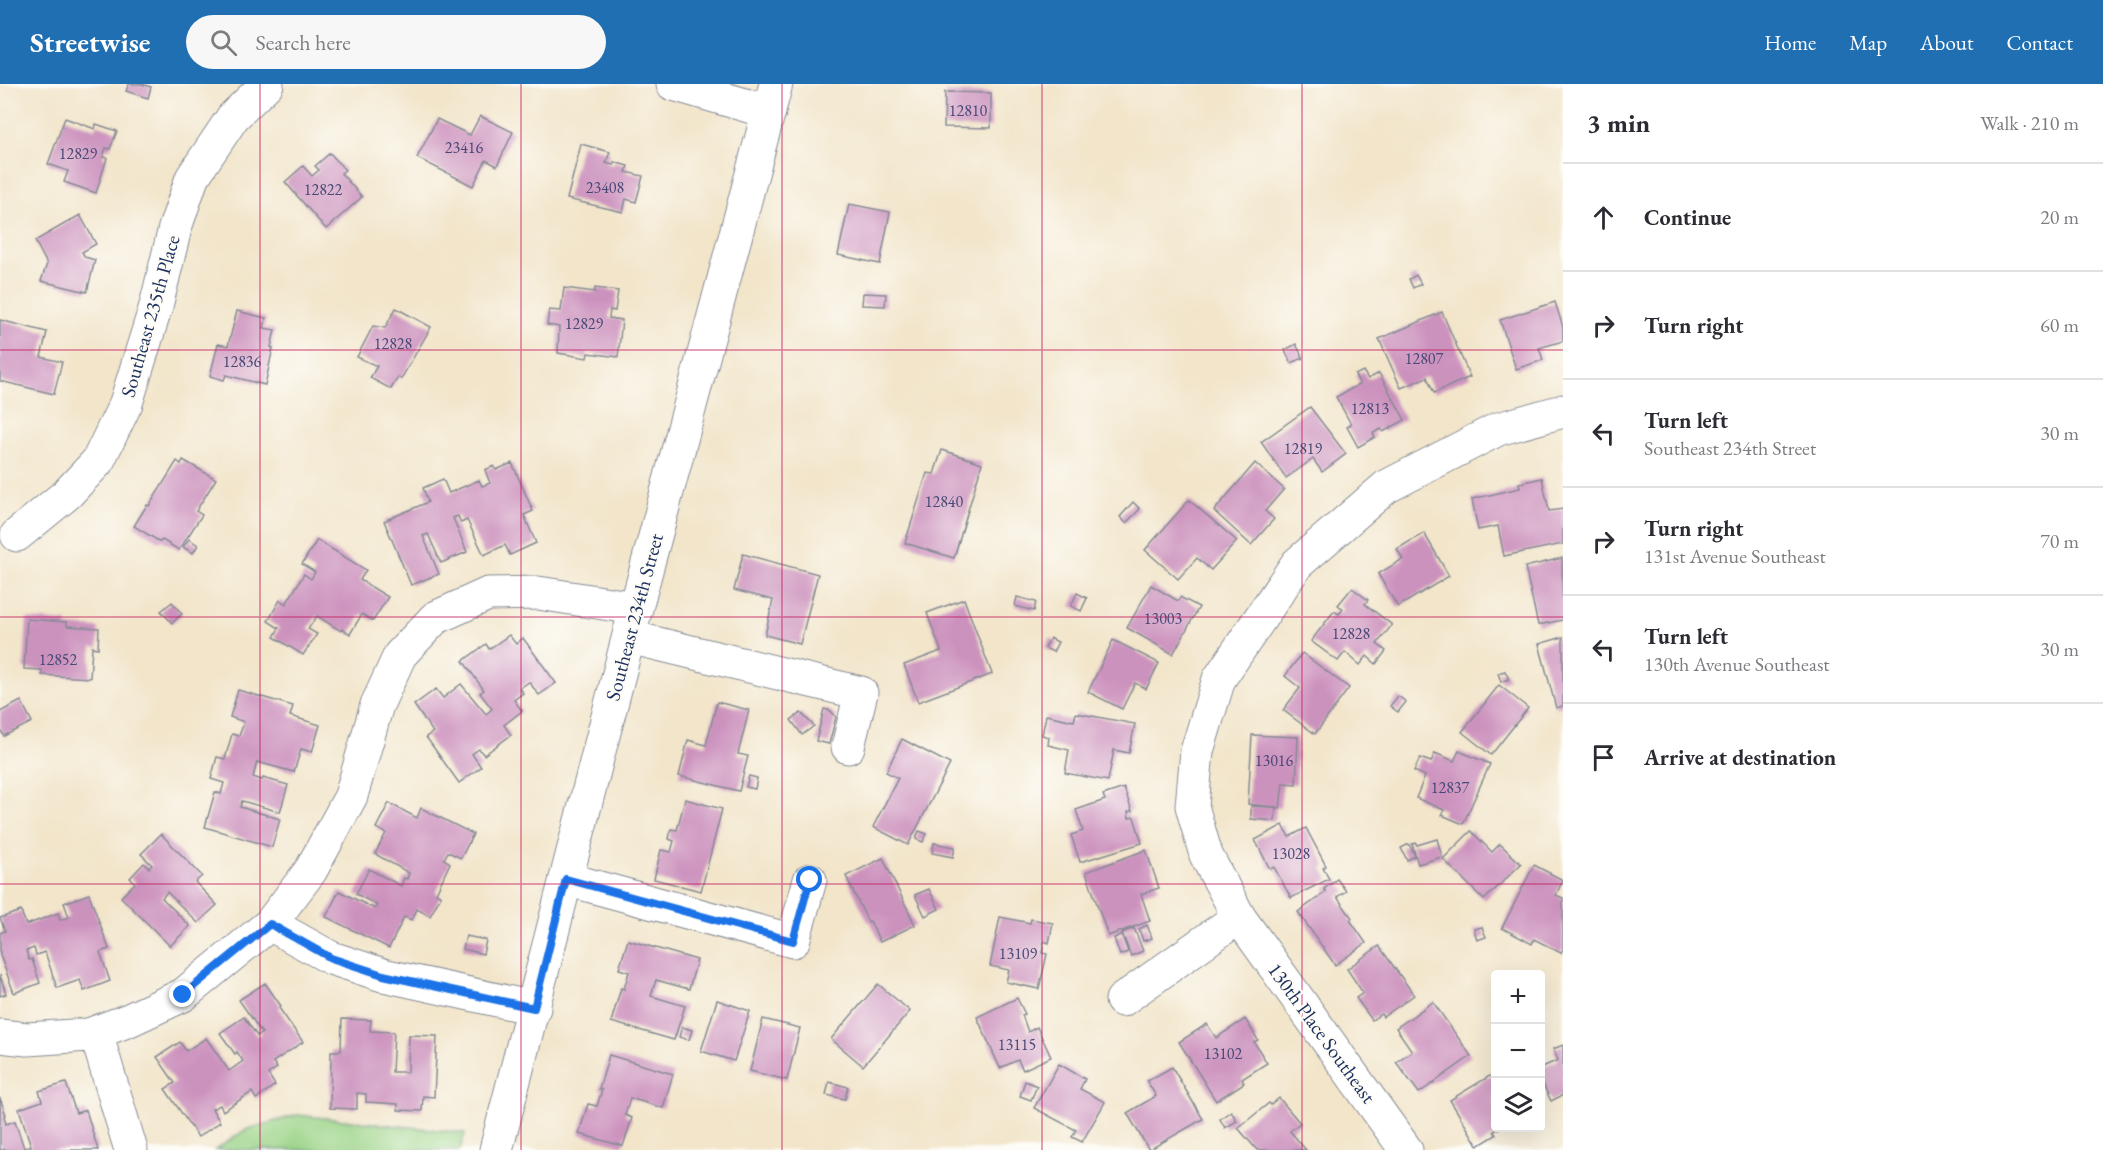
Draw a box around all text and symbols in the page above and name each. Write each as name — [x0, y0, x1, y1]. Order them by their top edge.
search box — [186, 15, 606, 69]
text: Streetwise — [30, 24, 150, 60]
icon: search — [207, 26, 240, 59]
text: Search here — [255, 28, 351, 57]
text: Home — [1764, 29, 1816, 56]
text: Map — [1849, 29, 1887, 56]
text: About — [1920, 29, 1973, 56]
text: Contact — [2006, 29, 2073, 56]
house number: 12810 — [949, 100, 988, 121]
text: 3 min — [1587, 106, 1650, 140]
text: Walk · 210 m — [1980, 110, 2079, 136]
house number: 23416 — [445, 137, 484, 158]
house number: 12829 — [59, 143, 98, 164]
house number: 23408 — [586, 177, 625, 198]
house number: 12822 — [304, 179, 343, 200]
icon: ahead — [1587, 201, 1620, 234]
text: Continue — [1644, 203, 1731, 232]
text: 20 m — [2040, 204, 2079, 230]
street label: Southeast 235th Place — [114, 232, 186, 400]
icon: right — [1587, 309, 1620, 342]
text: Turn right — [1644, 311, 1743, 340]
text: 60 m — [2040, 312, 2079, 338]
house number: 12829 — [565, 313, 604, 334]
house number: 12828 — [374, 333, 413, 354]
house number: 12807 — [1405, 348, 1444, 369]
house number: 12836 — [223, 351, 262, 372]
house number: 12813 — [1351, 398, 1390, 419]
text: Turn left — [1644, 406, 1728, 435]
icon: left — [1587, 417, 1620, 450]
text: 30 m — [2040, 420, 2079, 446]
text: Southeast 234th Street — [1644, 435, 1816, 461]
house number: 12819 — [1284, 438, 1323, 459]
house number: 12840 — [925, 491, 964, 512]
text: Turn right — [1644, 514, 1743, 543]
icon: right — [1587, 525, 1620, 558]
text: 70 m — [2040, 528, 2079, 554]
street label: Southeast 234th Street — [599, 530, 669, 704]
text: 131st Avenue Southeast — [1644, 543, 1826, 569]
house number: 13003 — [1144, 608, 1183, 629]
text: Turn left — [1644, 622, 1728, 651]
house number: 12828 — [1332, 623, 1371, 644]
icon: left — [1587, 633, 1620, 666]
text: 30 m — [2040, 636, 2079, 662]
house number: 12852 — [39, 649, 78, 670]
text: 130th Avenue Southeast — [1644, 651, 1830, 677]
icon: arrive — [1587, 741, 1620, 774]
text: Arrive at destination — [1644, 743, 1836, 772]
house number: 13016 — [1255, 750, 1294, 771]
house number: 12837 — [1431, 777, 1470, 798]
house number: 13028 — [1272, 843, 1311, 864]
route start — [796, 866, 822, 892]
house number: 13109 — [999, 943, 1038, 964]
street label: 130th Place Southeast — [1262, 958, 1382, 1109]
map controls — [1491, 970, 1545, 1132]
button: + — [1491, 970, 1545, 1024]
route end — [169, 981, 195, 1007]
button: − — [1491, 1024, 1545, 1078]
house number: 13115 — [998, 1034, 1036, 1055]
house number: 13102 — [1204, 1043, 1243, 1064]
button: layers — [1491, 1078, 1545, 1132]

